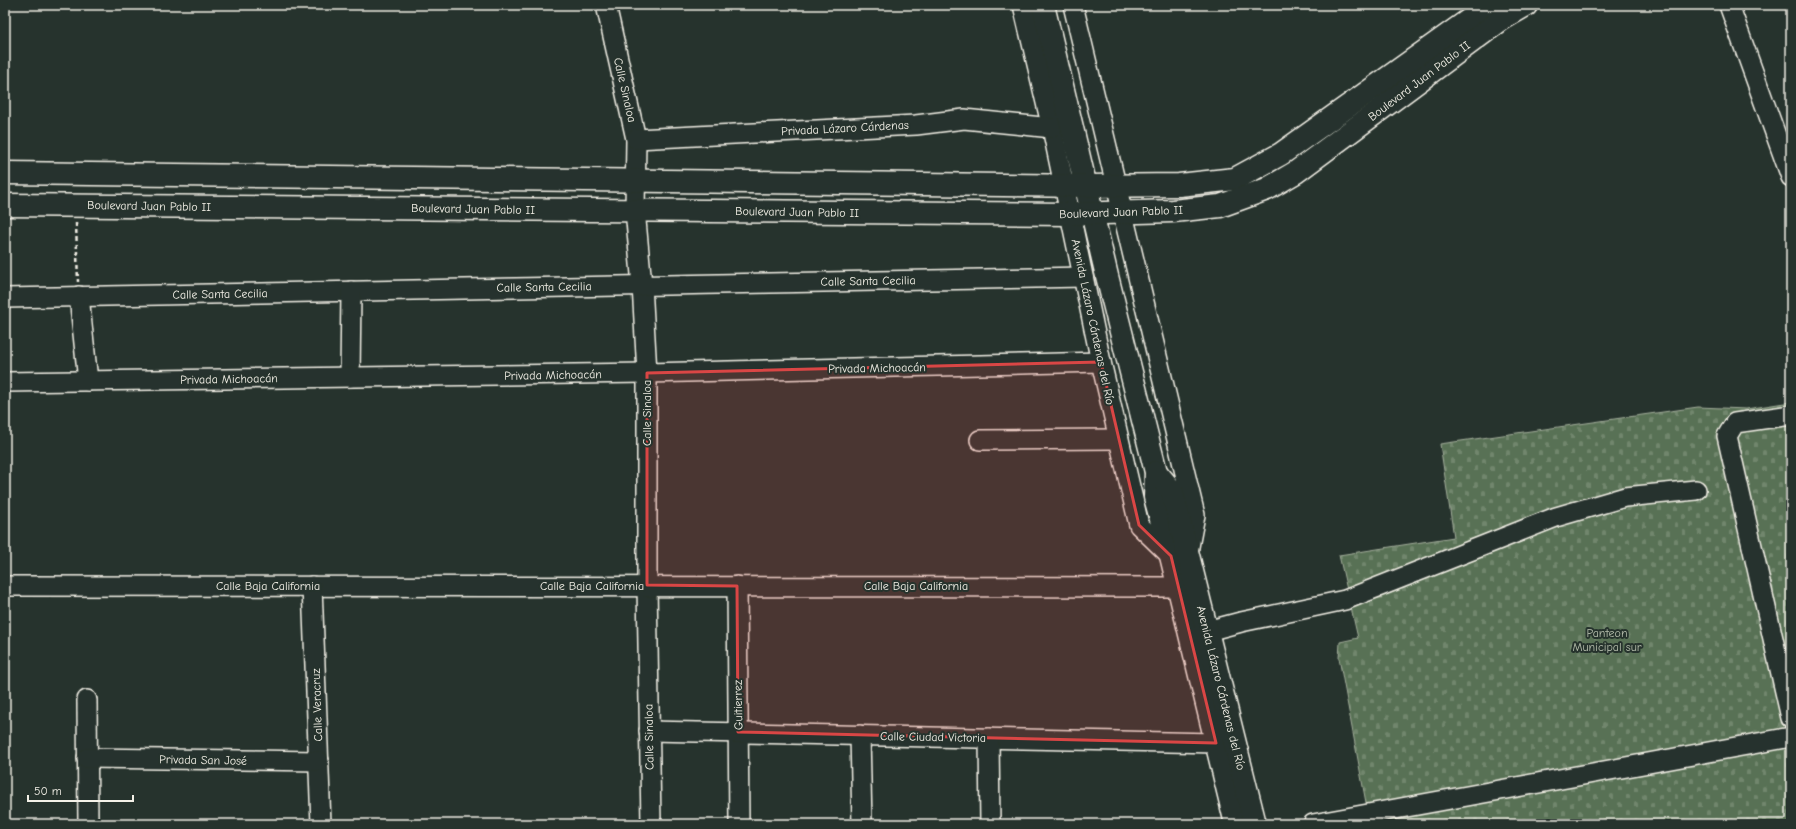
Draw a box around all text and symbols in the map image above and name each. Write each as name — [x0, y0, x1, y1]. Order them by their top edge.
street label: Boulevard Juan Pablo II — [1365, 38, 1473, 124]
street label: Calle Sinaloa — [611, 56, 639, 124]
street label: Privada Lázaro Cárdenas — [781, 118, 909, 138]
street label: Boulevard Juan Pablo II — [87, 198, 211, 214]
street label: Boulevard Juan Pablo II — [411, 201, 535, 217]
street label: Boulevard Juan Pablo II — [1059, 203, 1183, 221]
street label: Boulevard Juan Pablo II — [735, 204, 859, 220]
street label: Avenida Lázaro Cárdenas del Río — [1069, 238, 1117, 406]
street label: Calle Santa Cecilia — [820, 273, 916, 289]
street label: Calle Santa Cecilia — [496, 279, 592, 295]
street label: Calle Santa Cecilia — [172, 286, 268, 302]
street label: Privada Michoacán — [828, 360, 926, 376]
street label: Privada Michoacán — [504, 367, 602, 383]
street label: Privada Michoacán — [180, 371, 278, 387]
street label: Calle Sinaloa — [640, 380, 654, 446]
street label: Calle Baja California — [216, 579, 320, 593]
street label: Calle Baja California — [540, 579, 644, 593]
street label: Calle Baja California — [864, 579, 968, 593]
street label: Avenida Lázaro Cárdenas del Río — [1194, 604, 1248, 772]
park label: Panteon Municipal sur — [1572, 626, 1642, 654]
street label: Calle Veracruz — [309, 667, 325, 742]
street label: Guitierrez — [731, 679, 745, 730]
street label: Calle Sinaloa — [641, 704, 657, 770]
street label: Calle Ciudad Victoria — [880, 729, 986, 745]
street label: Privada San José — [159, 752, 247, 768]
scale bar — [28, 777, 133, 803]
text: 50 m — [34, 784, 62, 798]

